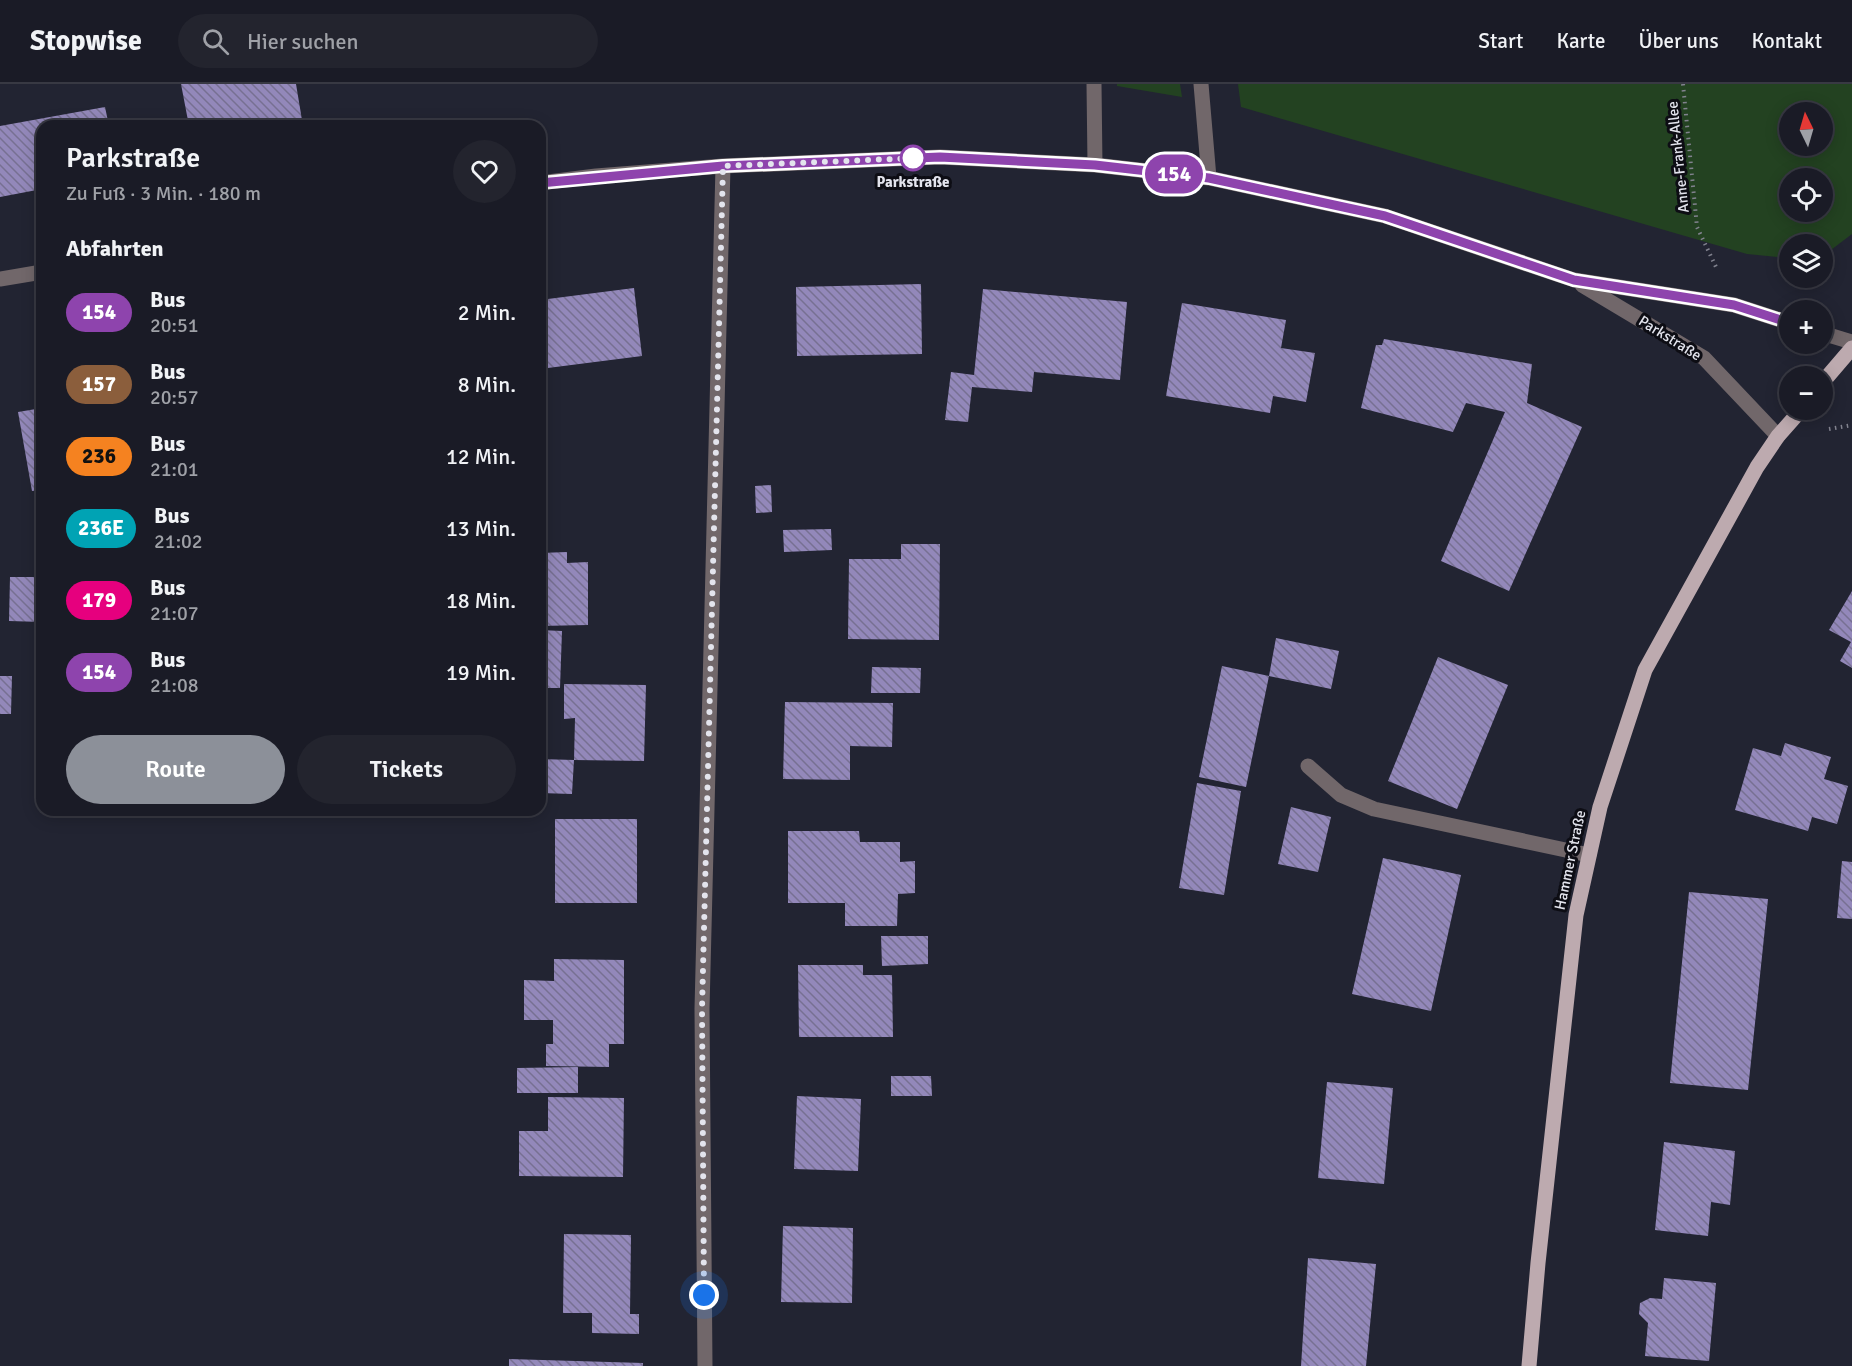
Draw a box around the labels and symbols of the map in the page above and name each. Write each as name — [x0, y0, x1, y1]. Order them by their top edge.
street label: Anne-Frank-Allee — [1663, 100, 1693, 214]
north arrow — [1779, 102, 1833, 156]
marker: Parkstraße — [900, 145, 926, 171]
line badge: 154 — [1140, 154, 1208, 194]
place label: Parkstraße — [876, 173, 950, 191]
street label: Parkstraße — [1635, 312, 1705, 364]
street label: Hammer Straße — [1551, 808, 1589, 912]
your location — [689, 1280, 719, 1310]

